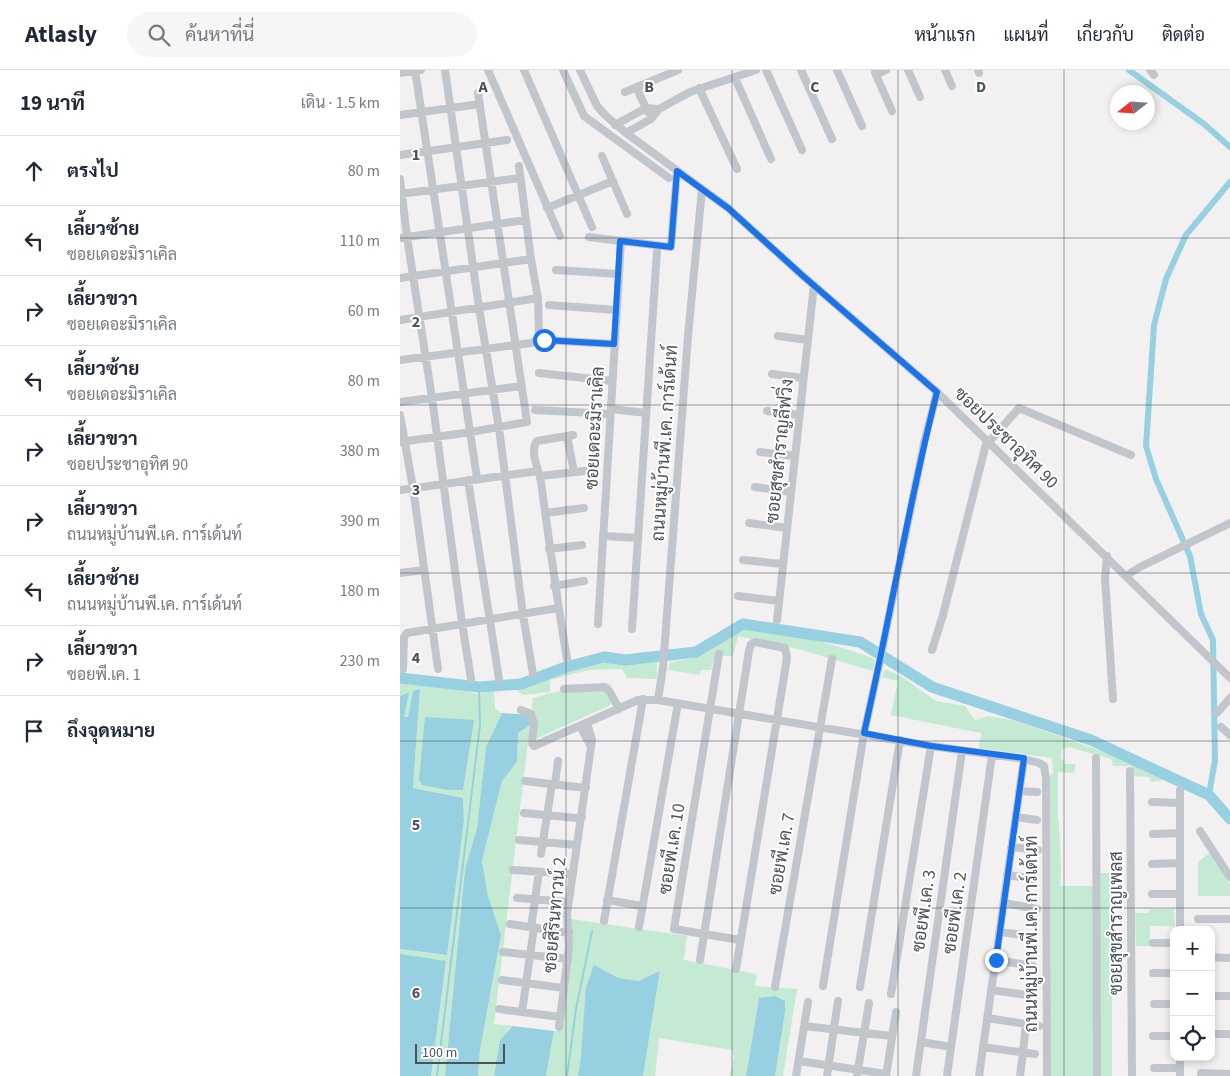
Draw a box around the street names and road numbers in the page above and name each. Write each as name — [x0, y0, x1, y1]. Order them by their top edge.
street label: ถนนหมู่บ้านพี.เค. การ์เด้นท์ — [645, 344, 684, 542]
street label: ซอยเดอะมิราเคิล — [579, 366, 611, 490]
street label: ซอยสุขสำราญลีฟวิ่ง — [757, 377, 800, 525]
street label: ซอยประชาอุทิศ 90 — [948, 382, 1064, 494]
street label: ซอยพี.เค. 10 — [651, 802, 692, 896]
street label: ซอยพี.เค. 7 — [762, 811, 802, 897]
street label: ถนนหมู่บ้านพี.เค. การ์เด้นท์ — [1018, 836, 1044, 1033]
street label: ซอยสุขสำราญเพลส — [1104, 851, 1129, 995]
street label: ซอยสิรินทาวน์ 2 — [536, 856, 573, 974]
street label: ซอยพี.เค. 3 — [905, 868, 942, 954]
street label: ซอยพี.เค. 2 — [936, 870, 973, 956]

